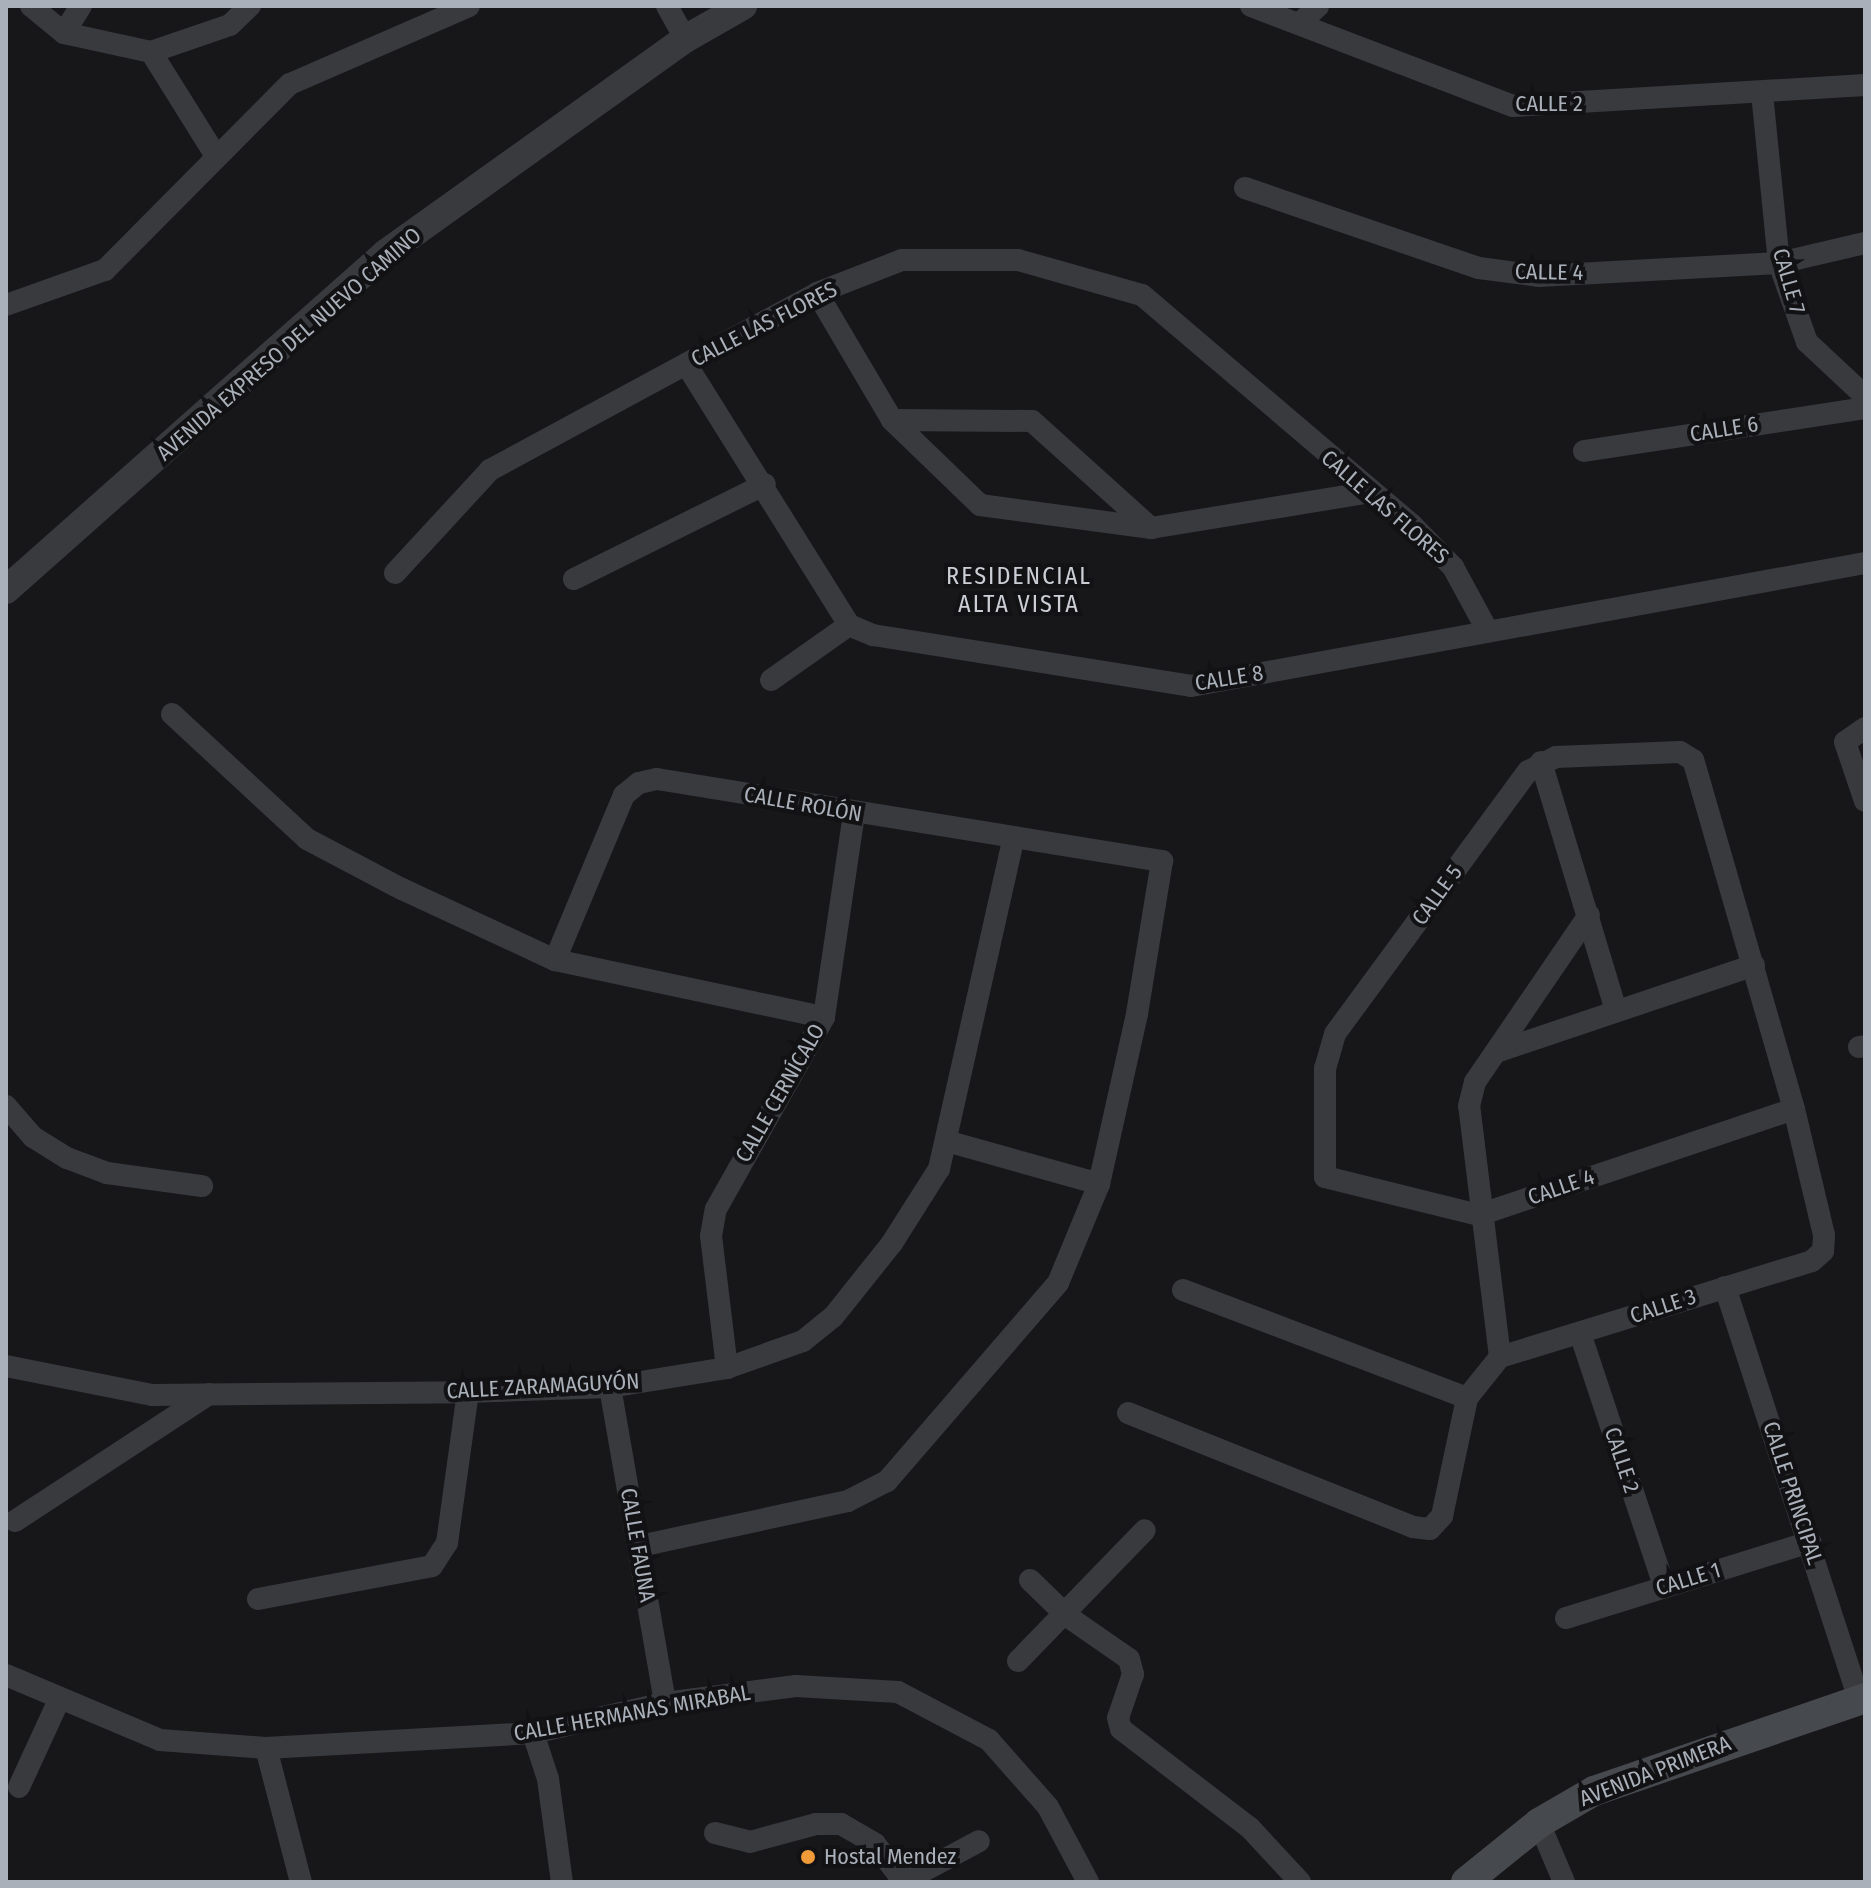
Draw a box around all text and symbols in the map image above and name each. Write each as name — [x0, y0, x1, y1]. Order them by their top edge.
street label: CALLE 2 — [1515, 91, 1583, 117]
street label: AVENIDA EXPRESO DEL NUEVO CAMINO — [151, 222, 427, 466]
street label: CALLE 7 — [1767, 245, 1811, 317]
street label: CALLE 4 — [1515, 258, 1583, 286]
street label: CALLE LAS FLORES — [687, 276, 841, 372]
street label: CALLE 6 — [1688, 411, 1760, 447]
street label: CALLE LAS FLORES — [1316, 444, 1454, 570]
district label: RESIDENCIAL ALTA VISTA — [946, 563, 1092, 619]
street label: CALLE 8 — [1193, 660, 1265, 696]
street label: CALLE ROLÓN — [742, 781, 864, 827]
street label: CALLE 5 — [1406, 860, 1468, 930]
street label: CALLE CERNÍCALO — [730, 1019, 830, 1167]
street label: CALLE 4 — [1524, 1163, 1598, 1211]
street label: CALLE 3 — [1627, 1283, 1699, 1329]
street label: CALLE ZARAMAGUYÓN — [446, 1368, 640, 1404]
street label: CALLE PRINCIPAL — [1757, 1418, 1829, 1568]
street label: CALLE 2 — [1599, 1424, 1645, 1496]
street label: CALLE FAUNA — [615, 1486, 661, 1604]
street label: CALLE 1 — [1652, 1557, 1724, 1601]
street label: CALLE HERMANAS MIRABAL — [512, 1679, 752, 1747]
street label: AVENIDA PRIMERA — [1576, 1730, 1734, 1812]
place label: Hostal Mendez — [824, 1844, 956, 1870]
marker: Hostal Mendez — [799, 1848, 817, 1866]

